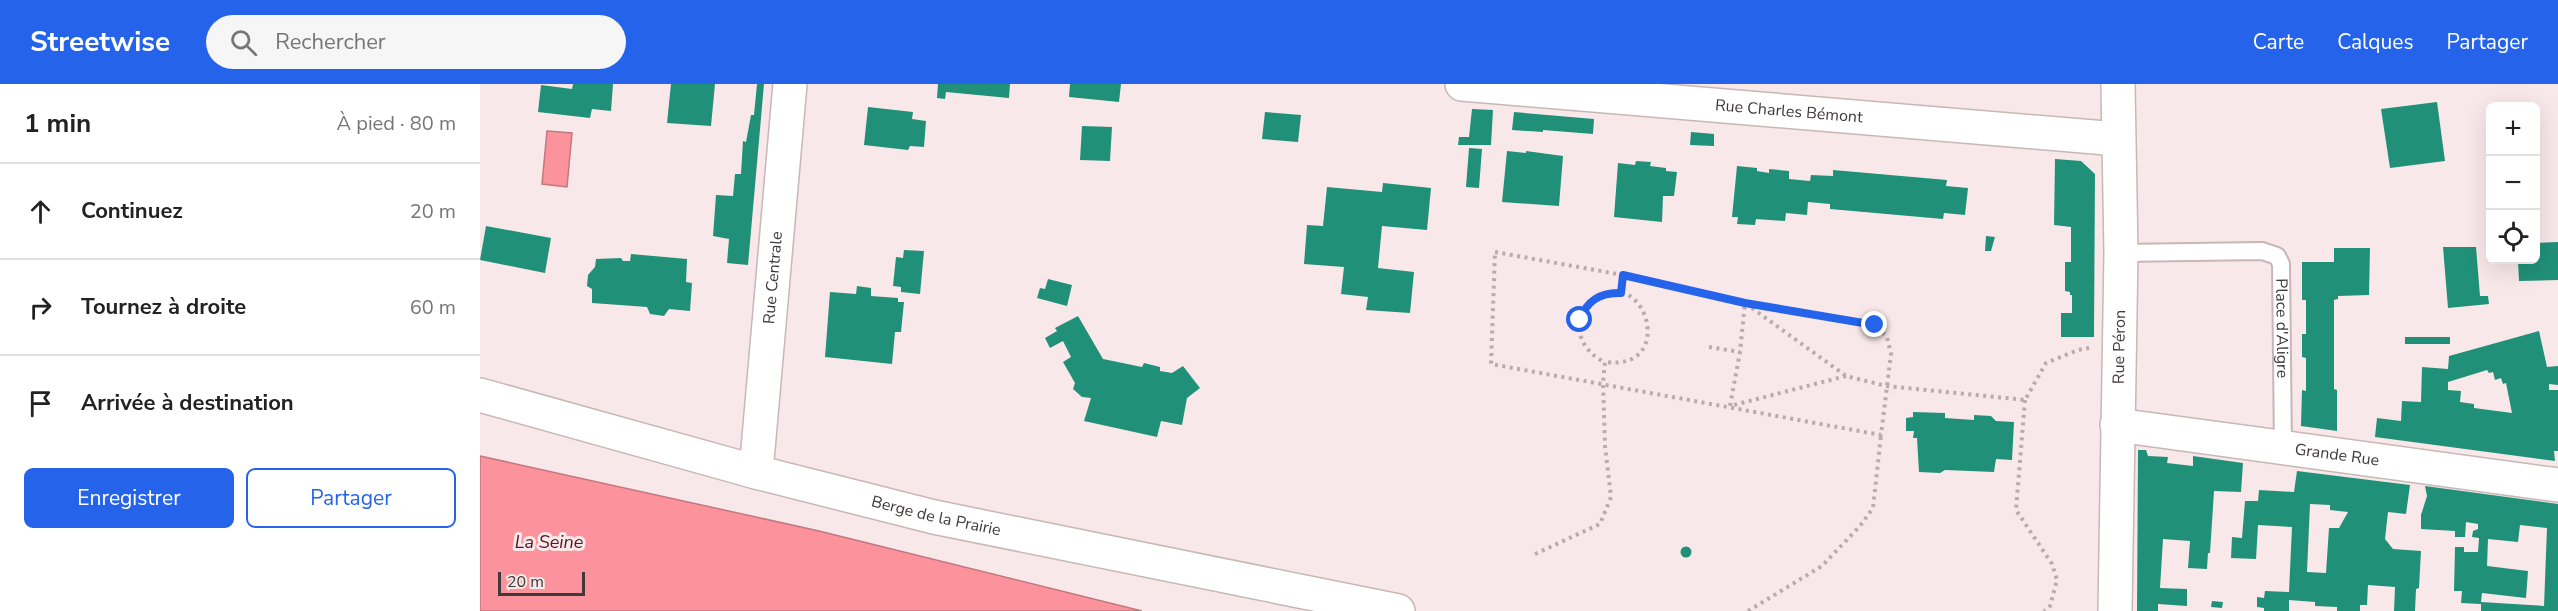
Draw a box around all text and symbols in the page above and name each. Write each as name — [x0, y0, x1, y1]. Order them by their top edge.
search box — [206, 15, 626, 69]
text: Streetwise — [30, 23, 170, 61]
icon: search — [227, 26, 260, 59]
text: Rechercher — [275, 27, 386, 57]
text: Carte — [2253, 28, 2304, 56]
text: Calques — [2337, 28, 2414, 56]
text: Partager — [2447, 28, 2528, 56]
street label: Rue Charles Bémont — [1714, 94, 1864, 129]
map controls — [2486, 102, 2540, 264]
button: + — [2486, 102, 2540, 156]
text: 1 min — [24, 106, 91, 141]
text: À pied · 80 m — [337, 110, 456, 137]
button: − — [2486, 156, 2540, 210]
icon: ahead — [24, 195, 57, 228]
text: Continuez — [81, 196, 183, 226]
text: 20 m — [410, 198, 456, 225]
button: locate — [2486, 210, 2540, 264]
street label: Rue Centrale — [758, 230, 788, 325]
street label: Place d'Aligre — [2270, 278, 2293, 378]
icon: right — [24, 291, 57, 324]
text: Tournez à droite — [81, 292, 246, 322]
text: 60 m — [410, 294, 456, 321]
route start — [1566, 306, 1592, 332]
street label: Rue Péron — [2108, 310, 2131, 384]
route end — [1861, 311, 1887, 337]
icon: arrive — [24, 387, 57, 420]
text: Arrivée à destination — [81, 388, 294, 418]
street label: Grande Rue — [2293, 438, 2381, 472]
button: Enregistrer — [24, 468, 234, 528]
button: Partager — [246, 468, 456, 528]
street label: Berge de la Prairie — [869, 491, 1003, 541]
water label: La Seine — [515, 530, 584, 554]
scale bar — [498, 569, 585, 596]
text: 20 m — [507, 571, 544, 593]

